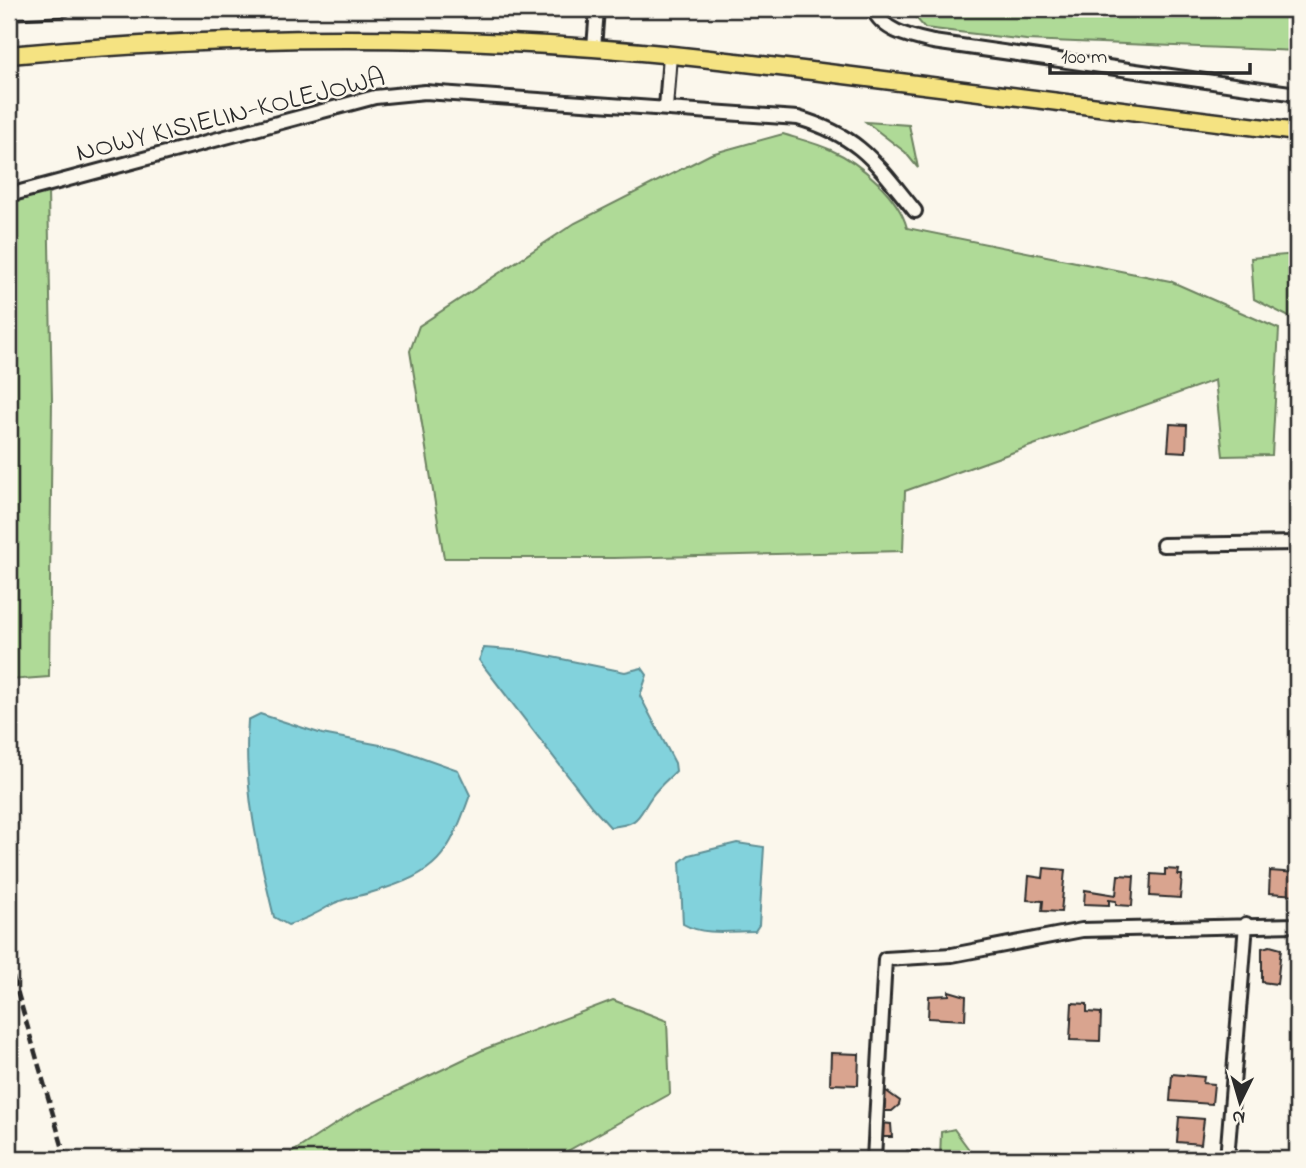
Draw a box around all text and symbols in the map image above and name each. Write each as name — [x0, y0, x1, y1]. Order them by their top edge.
scale bar — [1050, 32, 1250, 76]
text: 100 m — [1061, 43, 1107, 73]
street label: NOWY KISIELIN-KOLEJOWA — [72, 58, 390, 175]
north arrow — [1204, 1066, 1274, 1136]
text: N — [1231, 1102, 1246, 1130]

